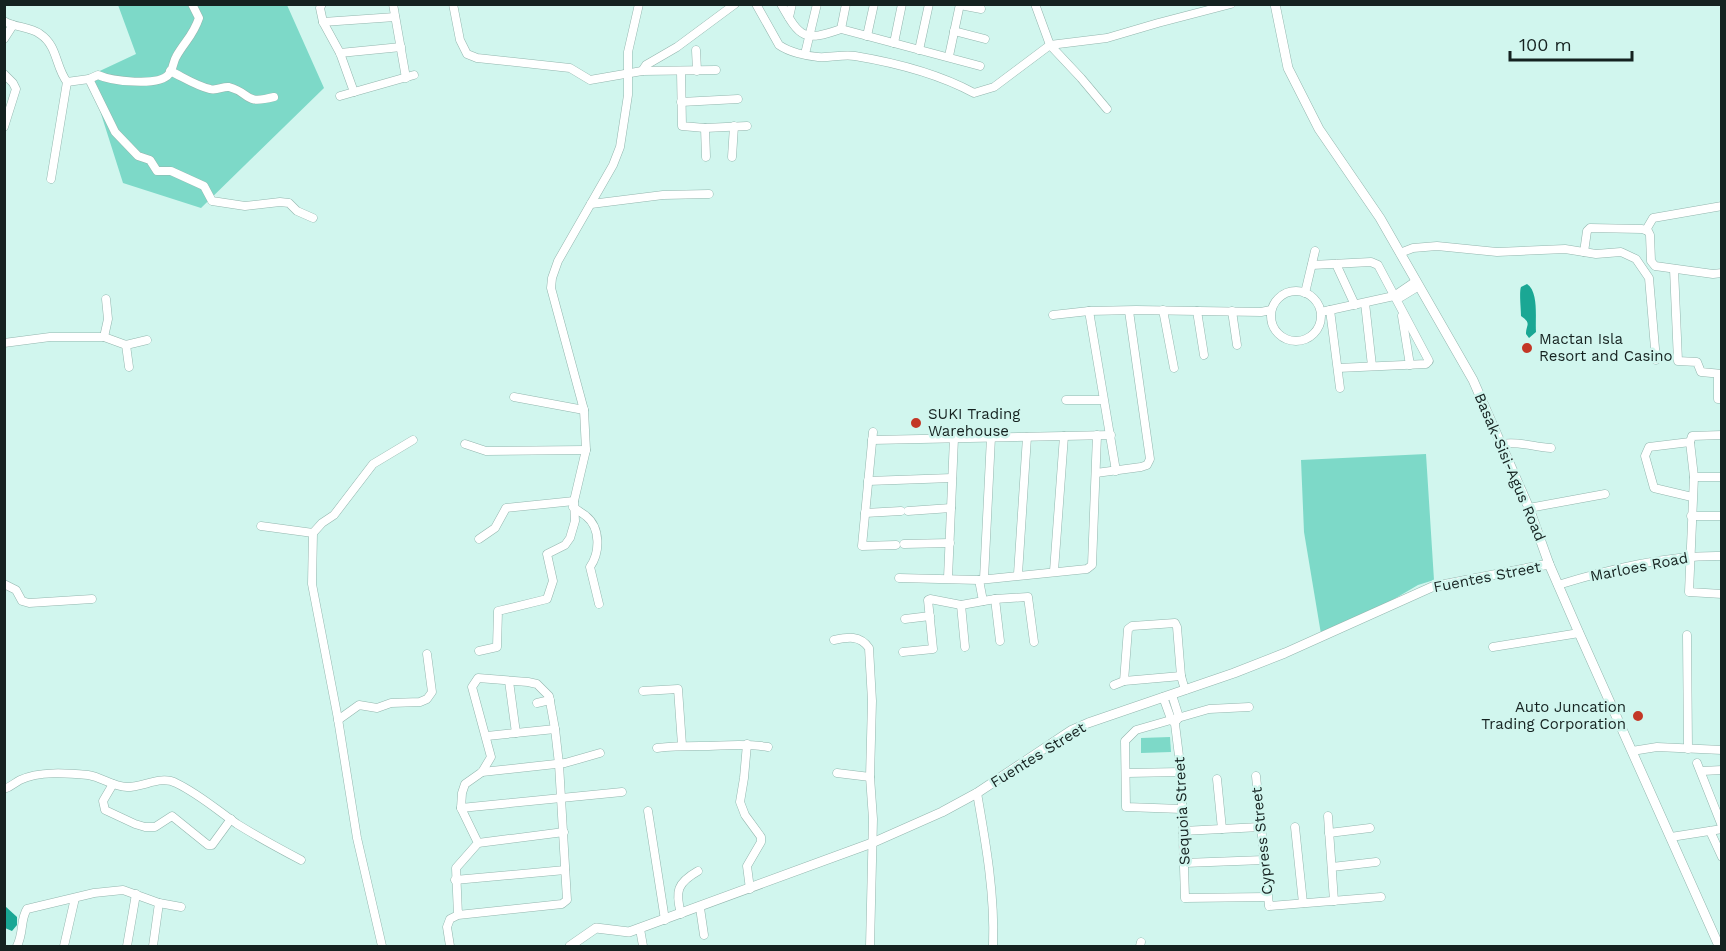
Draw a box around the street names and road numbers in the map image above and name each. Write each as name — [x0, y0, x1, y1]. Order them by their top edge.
street label: Basak-Sisi-Agus Road — [1471, 390, 1549, 544]
street label: Marloes Road — [1589, 549, 1689, 585]
street label: Fuentes Street — [1432, 558, 1543, 596]
street label: Fuentes Street — [987, 718, 1089, 791]
street label: Sequoia Street — [1170, 756, 1194, 866]
street label: Cypress Street — [1247, 786, 1277, 896]

